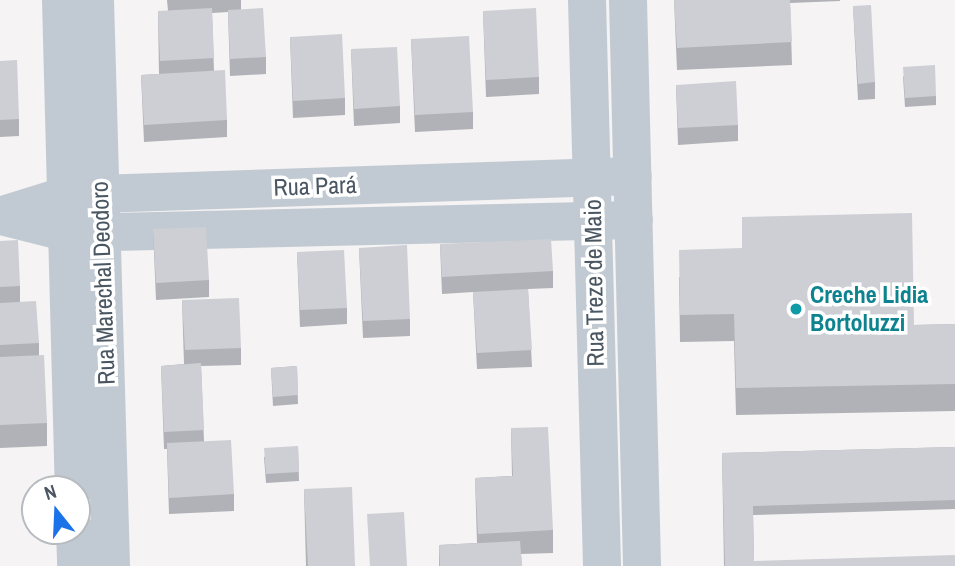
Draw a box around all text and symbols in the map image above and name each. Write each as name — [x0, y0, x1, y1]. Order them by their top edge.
street label: Rua Pará — [273, 170, 357, 202]
street label: Rua Marechal Deodoro — [85, 181, 121, 385]
street label: Rua Treze de Maio — [578, 199, 610, 367]
place label: Creche Lidia Bortoluzzi — [810, 281, 928, 337]
marker: Creche Lidia Bortoluzzi — [788, 301, 804, 317]
north arrow — [21, 475, 91, 545]
text: N — [41, 478, 59, 506]

